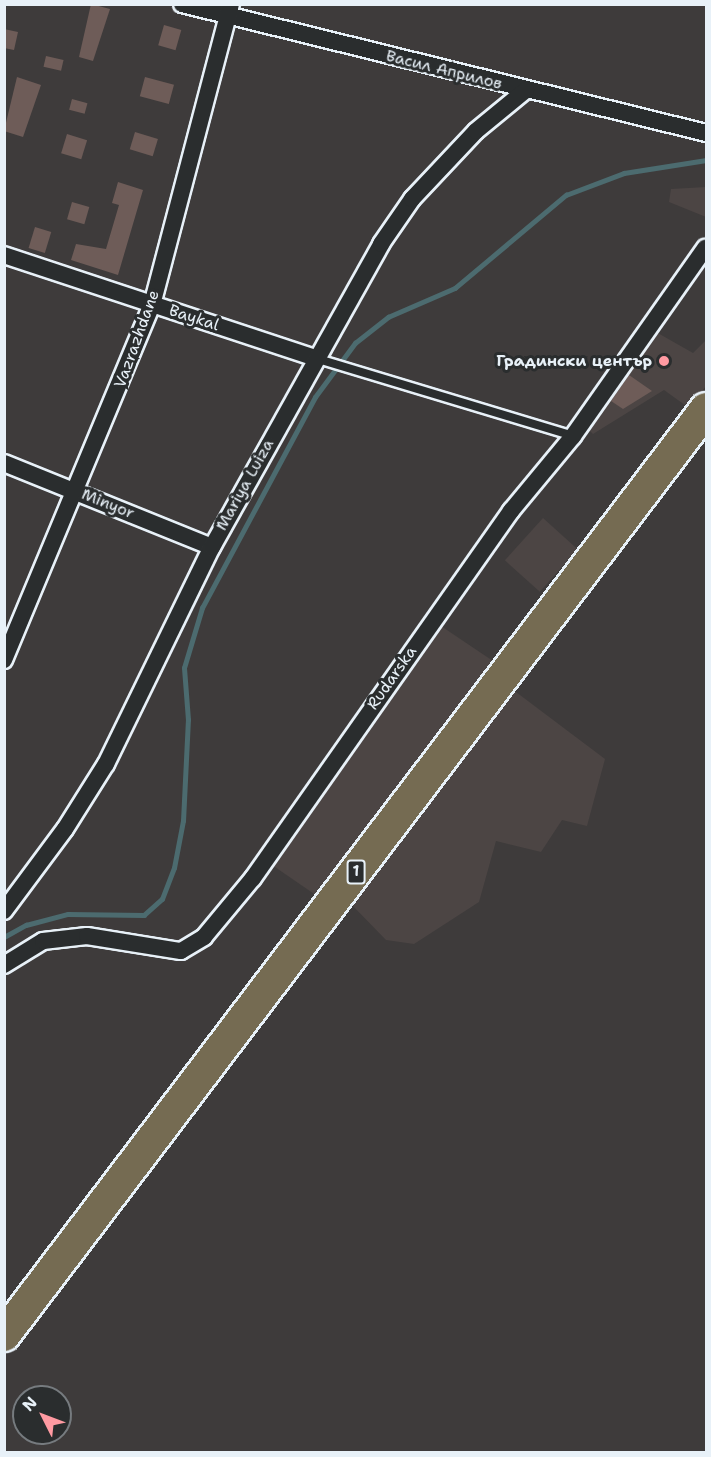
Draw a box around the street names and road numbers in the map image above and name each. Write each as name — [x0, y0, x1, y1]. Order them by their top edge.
street label: Васил Априлов — [384, 46, 504, 94]
street label: Vazrazhdane — [110, 287, 164, 391]
street label: Baykal — [167, 301, 221, 335]
street label: Mariya Luiza — [212, 436, 278, 534]
street label: Minyor — [79, 485, 137, 523]
street label: Rudarska — [363, 643, 421, 713]
road number: 1 — [346, 860, 366, 884]

